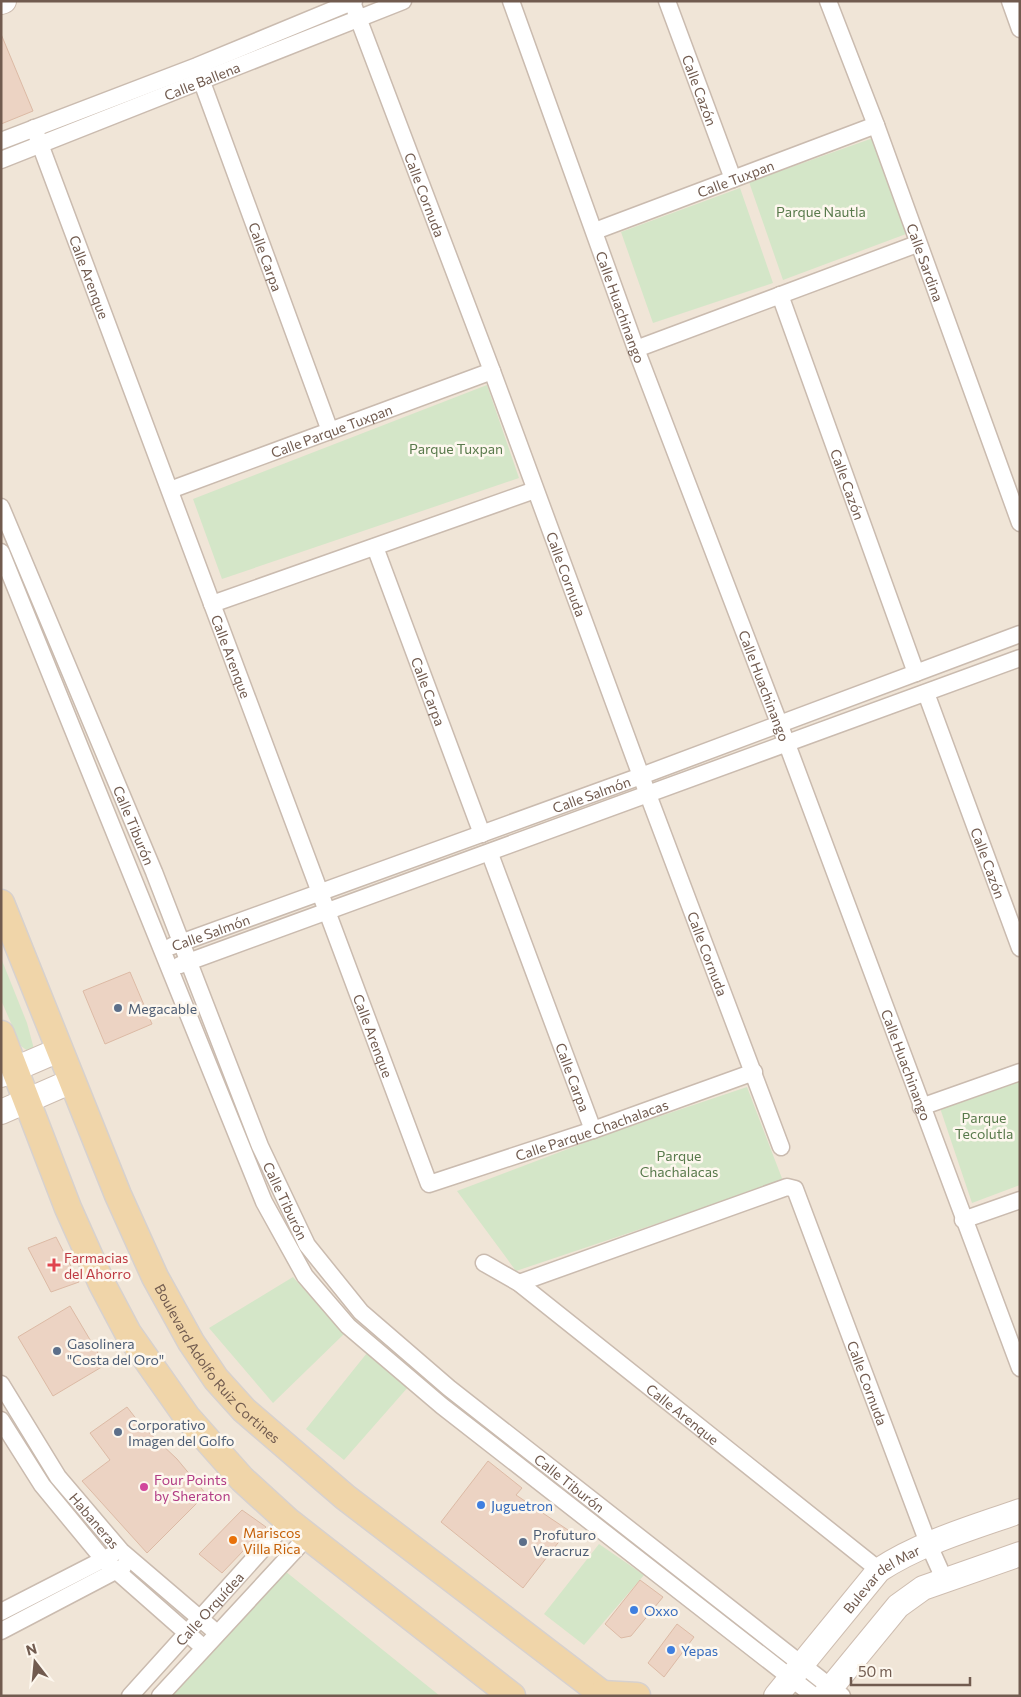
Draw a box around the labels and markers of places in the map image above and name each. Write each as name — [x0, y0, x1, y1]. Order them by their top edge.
place label: Megacable — [128, 1000, 197, 1017]
marker: Megacable — [112, 1002, 124, 1014]
place label: Farmacias del Ahorro — [64, 1249, 131, 1282]
marker: Farmacias del Ahorro — [48, 1259, 60, 1271]
place label: Gasolinera "Costa del Oro" — [67, 1335, 164, 1368]
marker: Gasolinera "Costa del Oro" — [51, 1345, 63, 1357]
place label: Corporativo Imagen del Golfo — [128, 1416, 234, 1449]
marker: Corporativo Imagen del Golfo — [112, 1426, 124, 1438]
place label: Four Points by Sheraton — [154, 1471, 230, 1504]
marker: Four Points by Sheraton — [138, 1481, 150, 1493]
place label: Juguetron — [491, 1497, 553, 1514]
marker: Juguetron — [475, 1499, 487, 1511]
place label: Mariscos Villa Rica — [243, 1524, 301, 1557]
place label: Profuturo Veracruz — [533, 1526, 596, 1559]
marker: Mariscos Villa Rica — [227, 1534, 239, 1546]
marker: Profuturo Veracruz — [517, 1536, 529, 1548]
place label: Oxxo — [644, 1602, 678, 1619]
marker: Oxxo — [628, 1604, 640, 1616]
place label: Yepas — [681, 1642, 718, 1659]
marker: Yepas — [665, 1644, 677, 1656]

